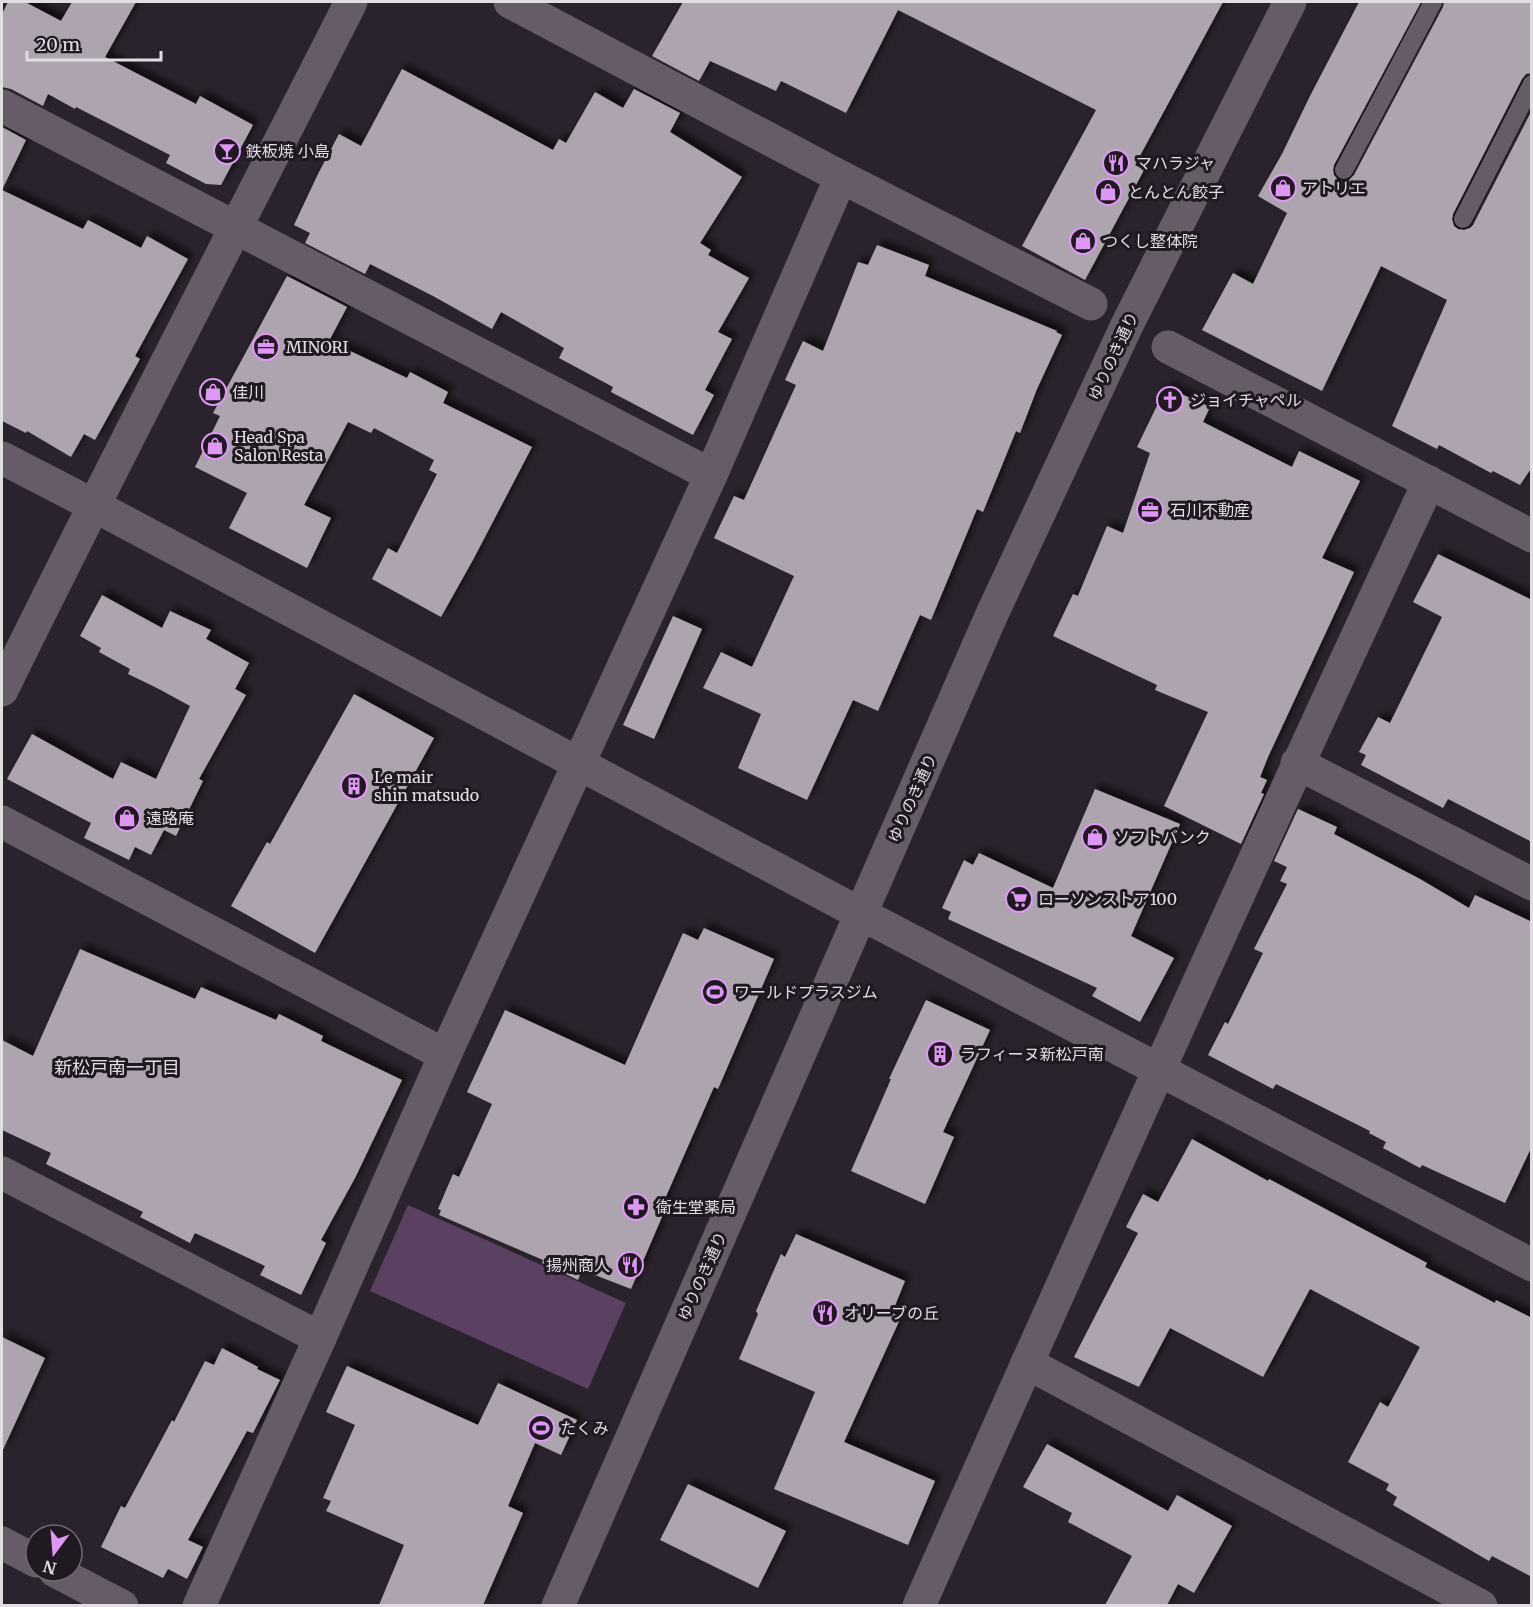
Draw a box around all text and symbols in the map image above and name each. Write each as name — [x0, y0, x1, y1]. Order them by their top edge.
scale bar — [27, 24, 160, 62]
text: 20 m — [36, 33, 80, 56]
bar icon: 鉄板焼 小島 — [212, 136, 242, 166]
place label: 鉄板焼 小島 — [246, 141, 330, 161]
restaurant icon: マハラジャ — [1101, 148, 1131, 178]
place label: マハラジャ — [1136, 153, 1215, 173]
shop icon: アトリエ — [1268, 173, 1298, 203]
shop icon: とんとん餃子 — [1093, 177, 1123, 207]
place label: アトリエ — [1302, 178, 1366, 198]
place label: とんとん餃子 — [1128, 182, 1224, 202]
shop icon: つくし整体院 — [1068, 226, 1098, 256]
place label: つくし整体院 — [1102, 231, 1198, 251]
street label: ゆりのき通り — [1084, 308, 1142, 404]
office icon: MINORI — [251, 332, 281, 362]
place label: MINORI — [286, 337, 349, 357]
shop icon: 佳川 — [198, 377, 228, 407]
place label: 佳川 — [232, 382, 264, 402]
church icon: ジョイチャペル — [1155, 385, 1185, 415]
place label: ジョイチャペル — [1190, 390, 1302, 410]
place label: Head Spa Salon Resta — [234, 427, 324, 465]
shop icon: Head Spa Salon Resta — [200, 431, 230, 461]
office icon: 石川不動産 — [1135, 495, 1165, 525]
place label: 石川不動産 — [1170, 500, 1250, 520]
street label: ゆりのき通り — [883, 750, 941, 846]
place label: Le mair shin matsudo — [374, 767, 479, 805]
building icon: Le mair shin matsudo — [339, 771, 369, 801]
shop icon: 遠路庵 — [112, 803, 142, 833]
place label: 遠路庵 — [146, 808, 194, 828]
shop icon: ソフトバンク — [1080, 822, 1110, 852]
place label: ソフトバンク — [1114, 827, 1211, 847]
supermarket icon: ローソンストア100 — [1004, 884, 1034, 914]
place label: ローソンストア100 — [1038, 889, 1177, 909]
sports icon: ワールドプラスジム — [700, 977, 730, 1007]
place label: ワールドプラスジム — [734, 982, 878, 1002]
building icon: ラフィーヌ新松戸南 — [925, 1039, 955, 1069]
place label: ラフィーヌ新松戸南 — [960, 1044, 1104, 1064]
district label: 新松戸南一丁目 — [54, 1056, 180, 1079]
pharmacy icon: 衛生堂薬局 — [621, 1192, 651, 1222]
place label: 衛生堂薬局 — [656, 1197, 736, 1217]
street label: ゆりのき通り — [673, 1228, 731, 1324]
restaurant icon: 揚州商人 — [615, 1250, 645, 1280]
place label: 揚州商人 — [546, 1255, 610, 1275]
restaurant icon: オリーブの丘 — [810, 1298, 840, 1328]
place label: オリーブの丘 — [844, 1303, 939, 1323]
sports icon: たくみ — [526, 1413, 556, 1443]
place label: たくみ — [560, 1418, 609, 1438]
north arrow — [24, 1523, 84, 1583]
text: N — [41, 1556, 59, 1579]

